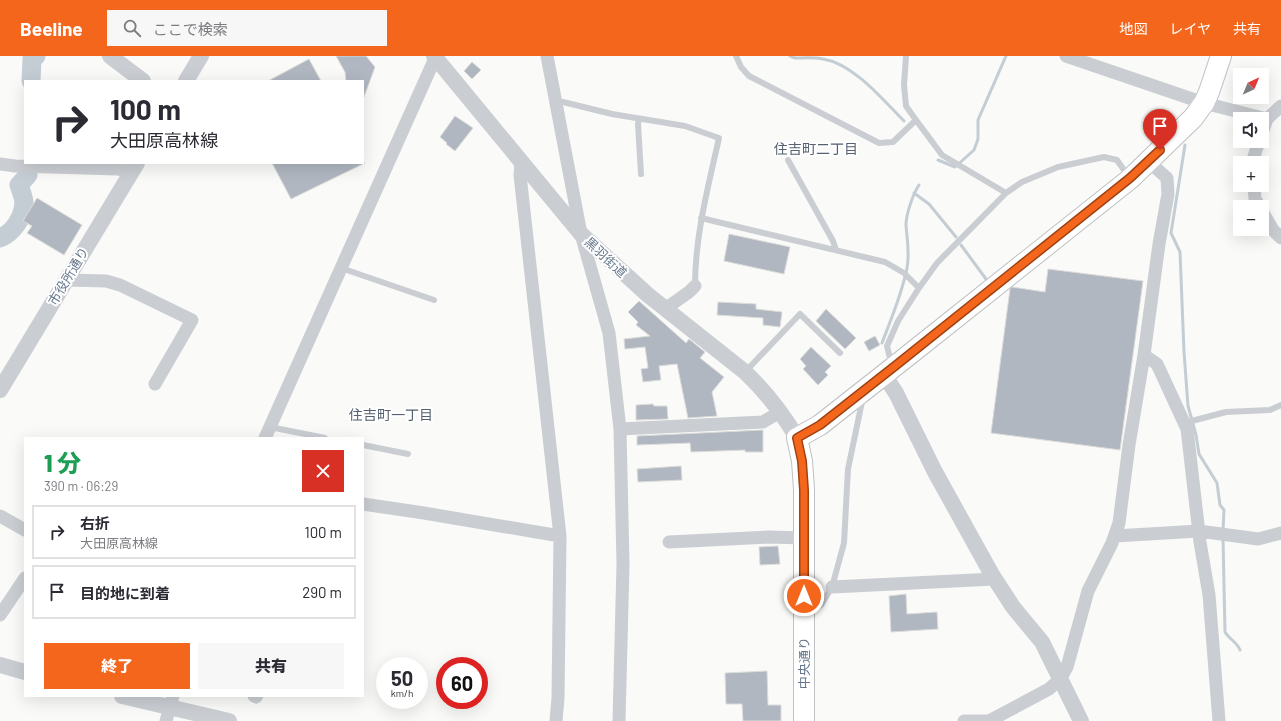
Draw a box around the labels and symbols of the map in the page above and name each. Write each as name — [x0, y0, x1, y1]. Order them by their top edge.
north arrow — [1233, 68, 1269, 104]
pin — [1143, 109, 1177, 150]
district label: 住吉町二丁目 — [774, 140, 858, 157]
street label: 黒羽街道 — [582, 233, 630, 281]
street label: 市役所通り — [44, 244, 92, 308]
district label: 住吉町一丁目 — [349, 406, 433, 423]
position arrow — [783, 575, 825, 617]
street label: 中央通り — [796, 637, 812, 689]
speed limit sign: 60 — [436, 657, 488, 709]

